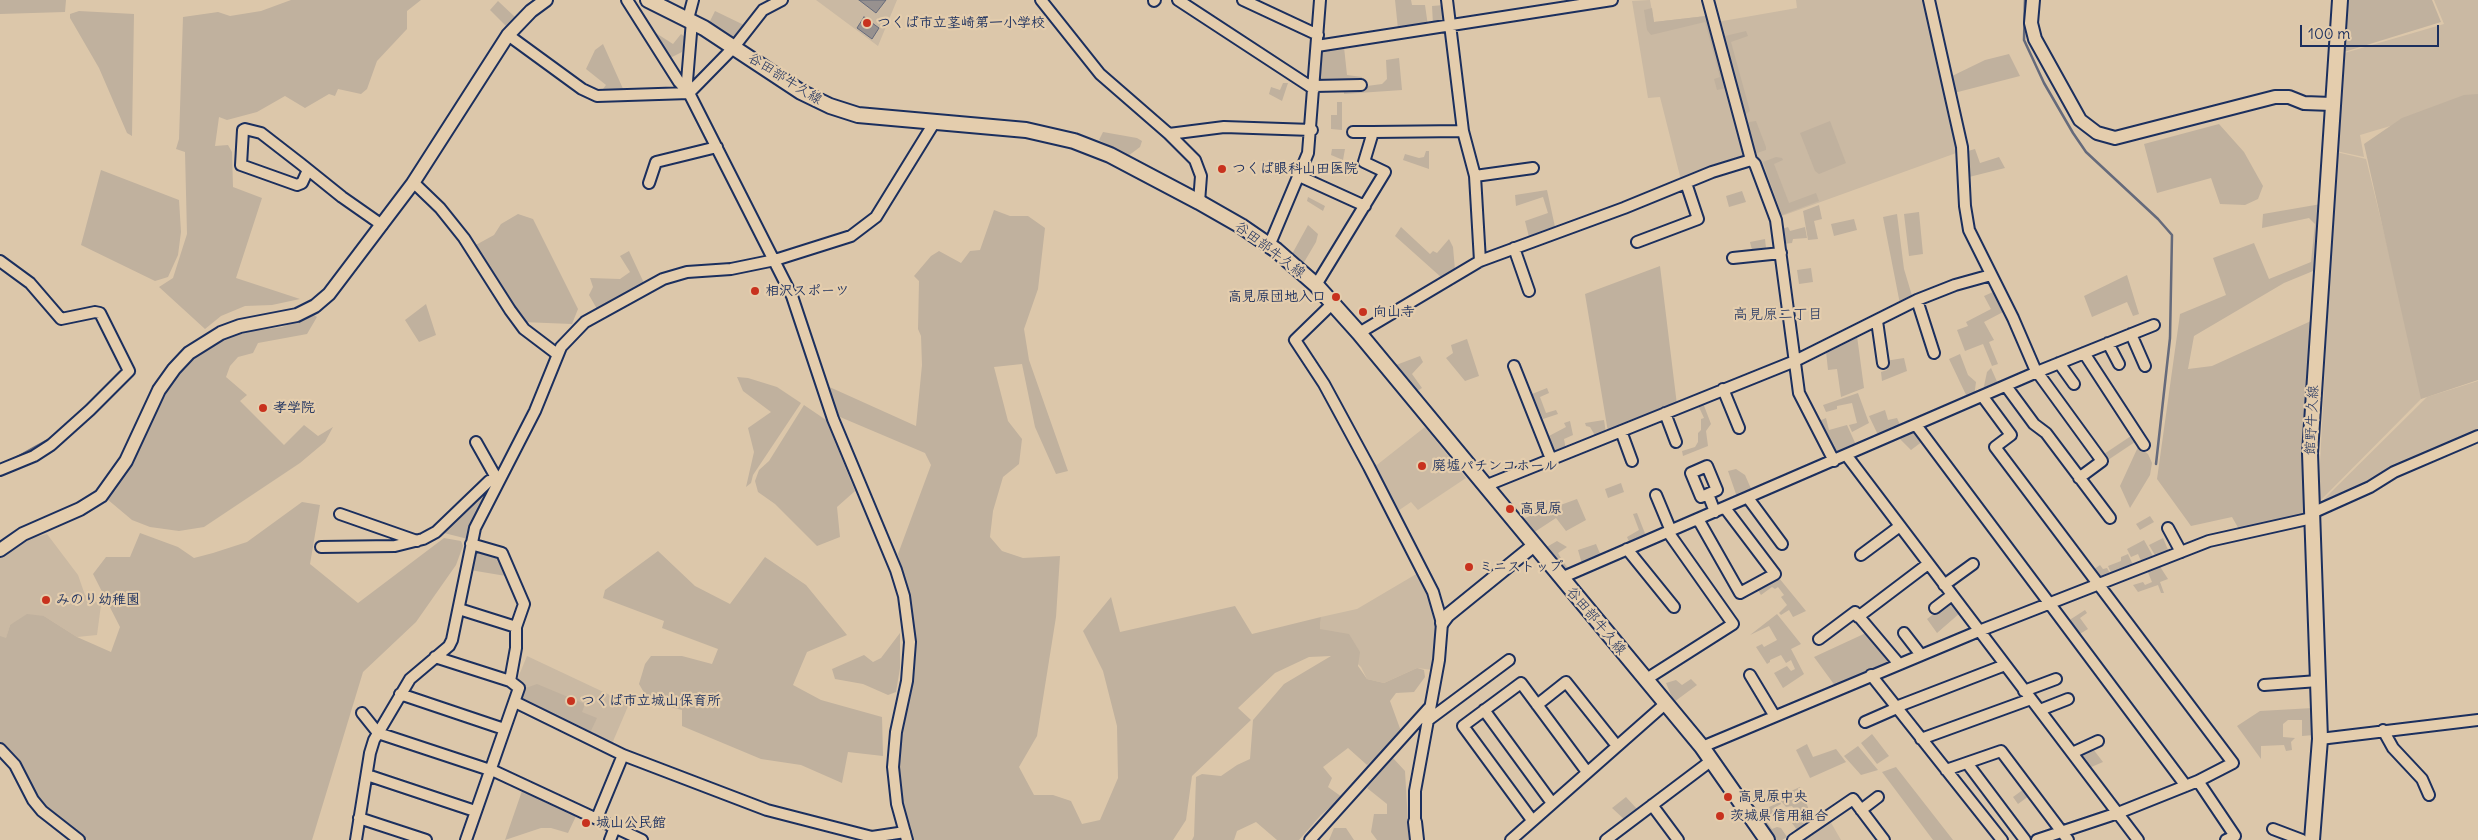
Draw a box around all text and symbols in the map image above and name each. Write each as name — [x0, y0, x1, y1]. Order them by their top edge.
place label: つくば市立茎崎第一小学校 — [877, 15, 1045, 31]
scale bar — [2303, 15, 2442, 47]
marker: つくば市立茎崎第一小学校 — [861, 17, 873, 29]
text: 100 m — [2308, 24, 2350, 43]
street label: 谷田部牛久線 — [745, 50, 825, 108]
place label: つくば眼科山田医院 — [1232, 161, 1358, 177]
marker: つくば眼科山田医院 — [1216, 163, 1228, 175]
street label: 谷田部牛久線 — [1231, 218, 1309, 282]
place label: 相沢スポーツ — [765, 283, 849, 299]
marker: 相沢スポーツ — [749, 285, 761, 297]
place label: 高見原団地入口 — [1228, 289, 1326, 305]
marker: 高見原団地入口 — [1330, 291, 1342, 303]
place label: 向山寺 — [1373, 304, 1415, 320]
marker: 向山寺 — [1357, 306, 1369, 318]
district label: 高見原二丁目 — [1733, 306, 1823, 324]
street label: 館野牛久線 — [2302, 385, 2322, 455]
place label: 孝学院 — [273, 400, 315, 416]
marker: 孝学院 — [257, 402, 269, 414]
place label: 廃墟パチンコホール — [1432, 458, 1558, 474]
marker: 廃墟パチンコホール — [1416, 460, 1428, 472]
place label: 高見原 — [1520, 501, 1562, 517]
marker: 高見原 — [1504, 503, 1516, 515]
place label: ミニストップ — [1479, 559, 1563, 575]
marker: ミニストップ — [1463, 561, 1475, 573]
street label: 谷田部牛久線 — [1563, 583, 1629, 659]
place label: みのり幼稚園 — [56, 592, 140, 608]
marker: みのり幼稚園 — [40, 594, 52, 606]
place label: つくば市立城山保育所 — [581, 693, 721, 709]
marker: つくば市立城山保育所 — [565, 695, 577, 707]
place label: 高見原中央 — [1738, 789, 1808, 805]
marker: 高見原中央 — [1722, 791, 1734, 803]
place label: 茨城県信用組合 — [1730, 808, 1828, 824]
marker: 茨城県信用組合 — [1714, 810, 1726, 822]
place label: 城山公民館 — [596, 815, 666, 831]
marker: 城山公民館 — [580, 817, 592, 829]

